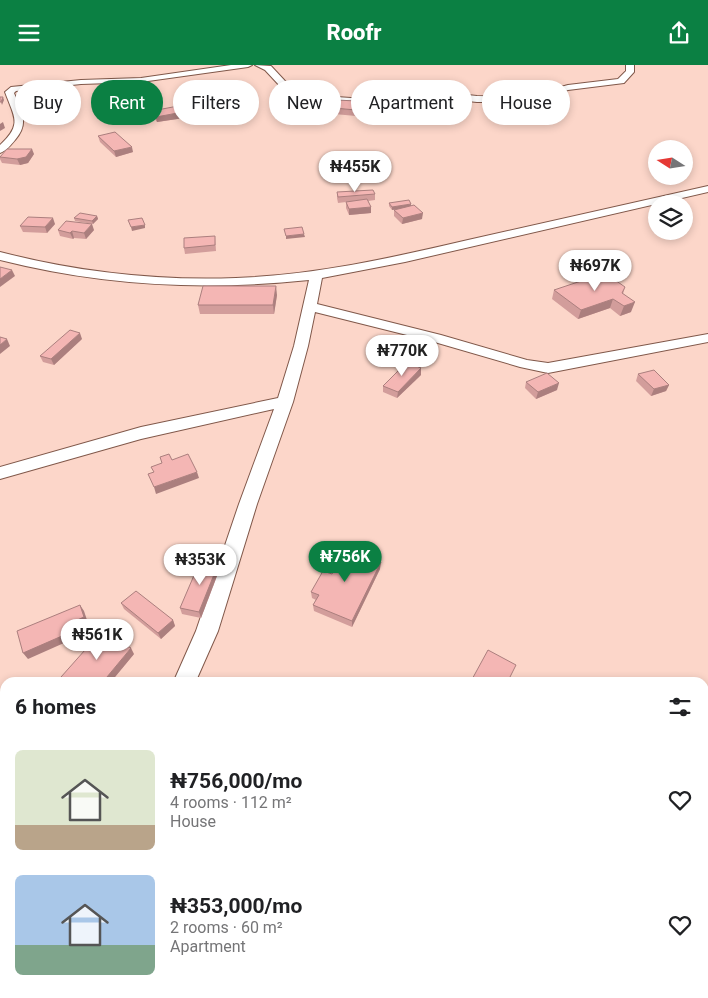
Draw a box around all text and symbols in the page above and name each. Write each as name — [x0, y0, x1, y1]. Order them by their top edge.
icon: menu — [15, 19, 43, 47]
icon: share — [665, 19, 693, 47]
text: Roofr — [326, 20, 382, 45]
chip: Buy — [15, 80, 81, 125]
chip: Rent — [91, 80, 163, 125]
chip: Filters — [173, 80, 259, 125]
chip: New — [269, 80, 341, 125]
chip: Apartment — [351, 80, 472, 125]
chip: House — [482, 80, 570, 125]
north arrow — [648, 140, 692, 185]
map controls — [648, 140, 693, 240]
pin: ₦455K — [320, 151, 390, 193]
text: ₦455K — [330, 157, 380, 176]
button: layers — [648, 195, 693, 240]
pin: ₦697K — [560, 249, 630, 292]
text: ₦697K — [570, 256, 620, 275]
pin: ₦770K — [367, 335, 437, 377]
text: ₦770K — [377, 341, 427, 360]
pin: ₦756K — [310, 541, 380, 583]
pin: ₦353K — [165, 543, 235, 586]
text: ₦756K — [320, 547, 370, 566]
text: ₦353K — [175, 550, 225, 569]
pin: ₦561K — [62, 619, 132, 661]
text: ₦561K — [72, 625, 122, 644]
icon: filters — [666, 693, 694, 721]
text: 6 homes — [15, 695, 96, 719]
text: ₦756,000/mo — [170, 769, 302, 793]
icon: home — [55, 770, 115, 830]
icon: heart — [666, 786, 694, 814]
text: 4 rooms · 112 m² — [170, 793, 292, 812]
text: House — [170, 812, 216, 831]
text: ₦353,000/mo — [170, 894, 302, 918]
icon: home — [55, 895, 115, 955]
icon: heart — [666, 911, 694, 939]
text: 2 rooms · 60 m² — [170, 918, 283, 937]
text: Apartment — [170, 937, 246, 956]

